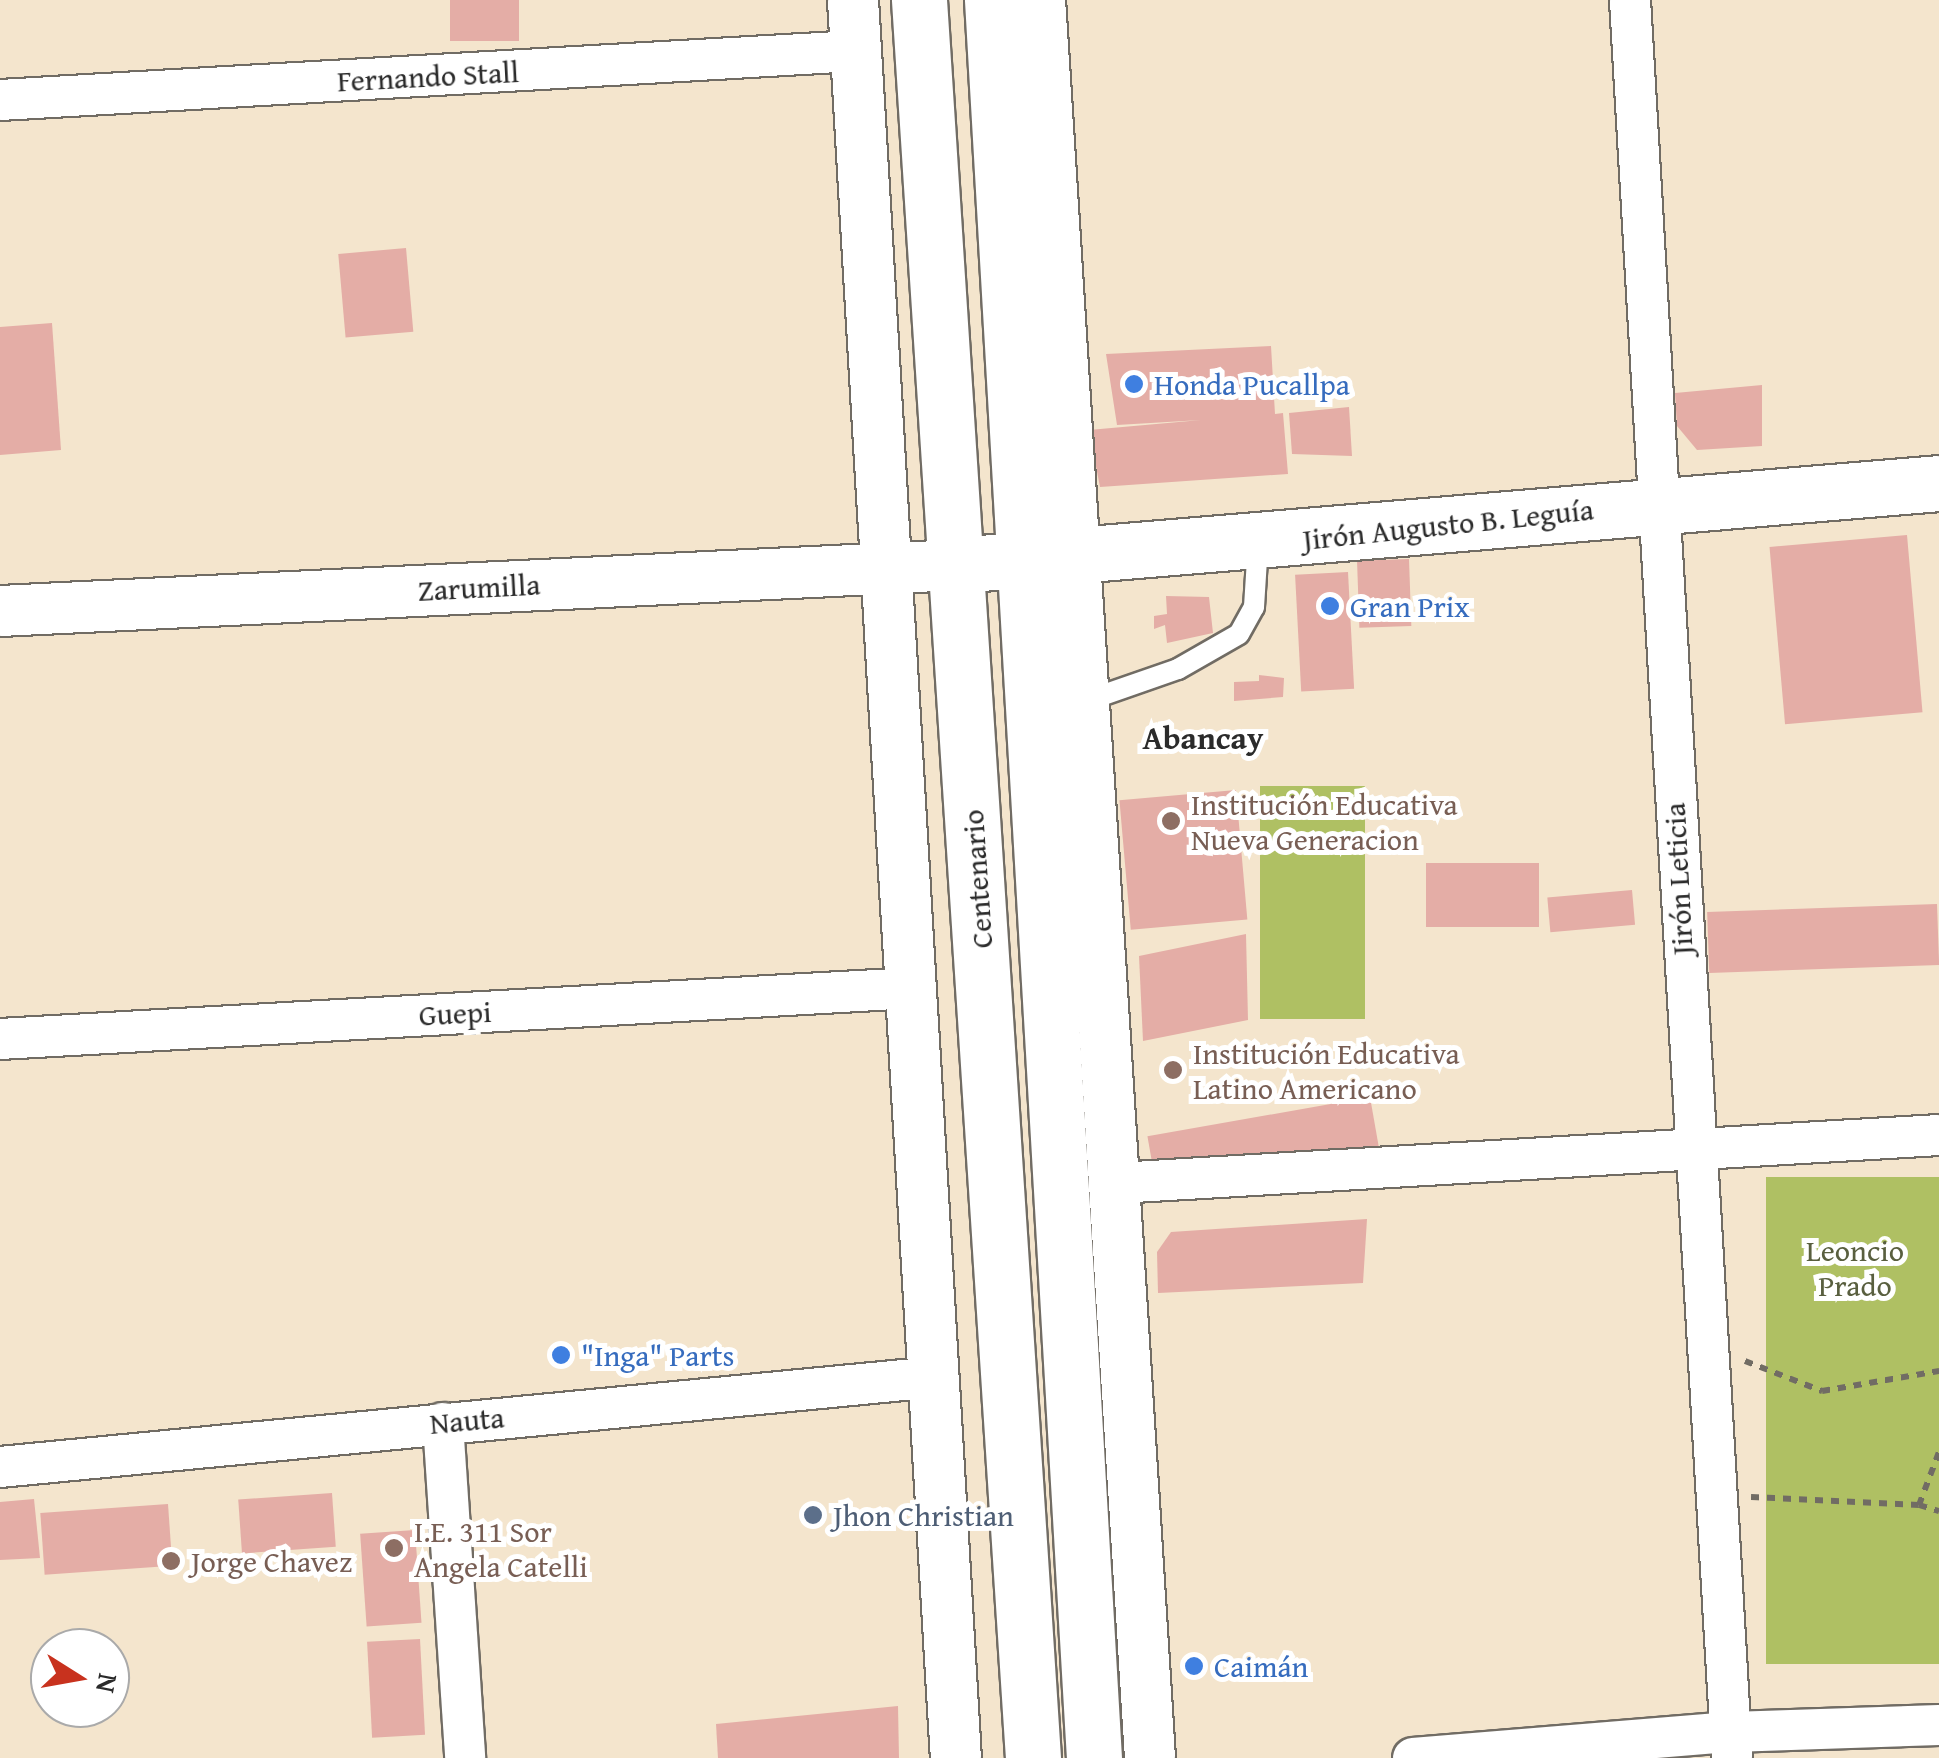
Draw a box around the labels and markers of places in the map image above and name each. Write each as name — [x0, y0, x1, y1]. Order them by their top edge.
place label: Honda Pucallpa — [1154, 366, 1350, 402]
marker: Honda Pucallpa — [1123, 373, 1145, 395]
place label: Gran Prix — [1350, 588, 1470, 624]
marker: Gran Prix — [1319, 595, 1341, 617]
place label: Institución Educativa Nueva Generacion — [1191, 786, 1458, 856]
marker: Institución Educativa Nueva Generacion — [1160, 810, 1182, 832]
place label: Institución Educativa Latino Americano — [1193, 1035, 1460, 1106]
marker: Institución Educativa Latino Americano — [1162, 1059, 1184, 1081]
place label: "Inga" Parts — [581, 1337, 734, 1373]
marker: "Inga" Parts — [550, 1344, 572, 1366]
place label: Jhon Christian — [833, 1497, 1014, 1533]
marker: Jhon Christian — [802, 1504, 824, 1526]
place label: I.E. 311 Sor Angela Catelli — [414, 1513, 588, 1584]
marker: I.E. 311 Sor Angela Catelli — [383, 1537, 405, 1559]
place label: Jorge Chavez — [191, 1543, 352, 1579]
marker: Jorge Chavez — [160, 1550, 182, 1572]
place label: Caimán — [1214, 1648, 1308, 1684]
marker: Caimán — [1183, 1655, 1205, 1677]

